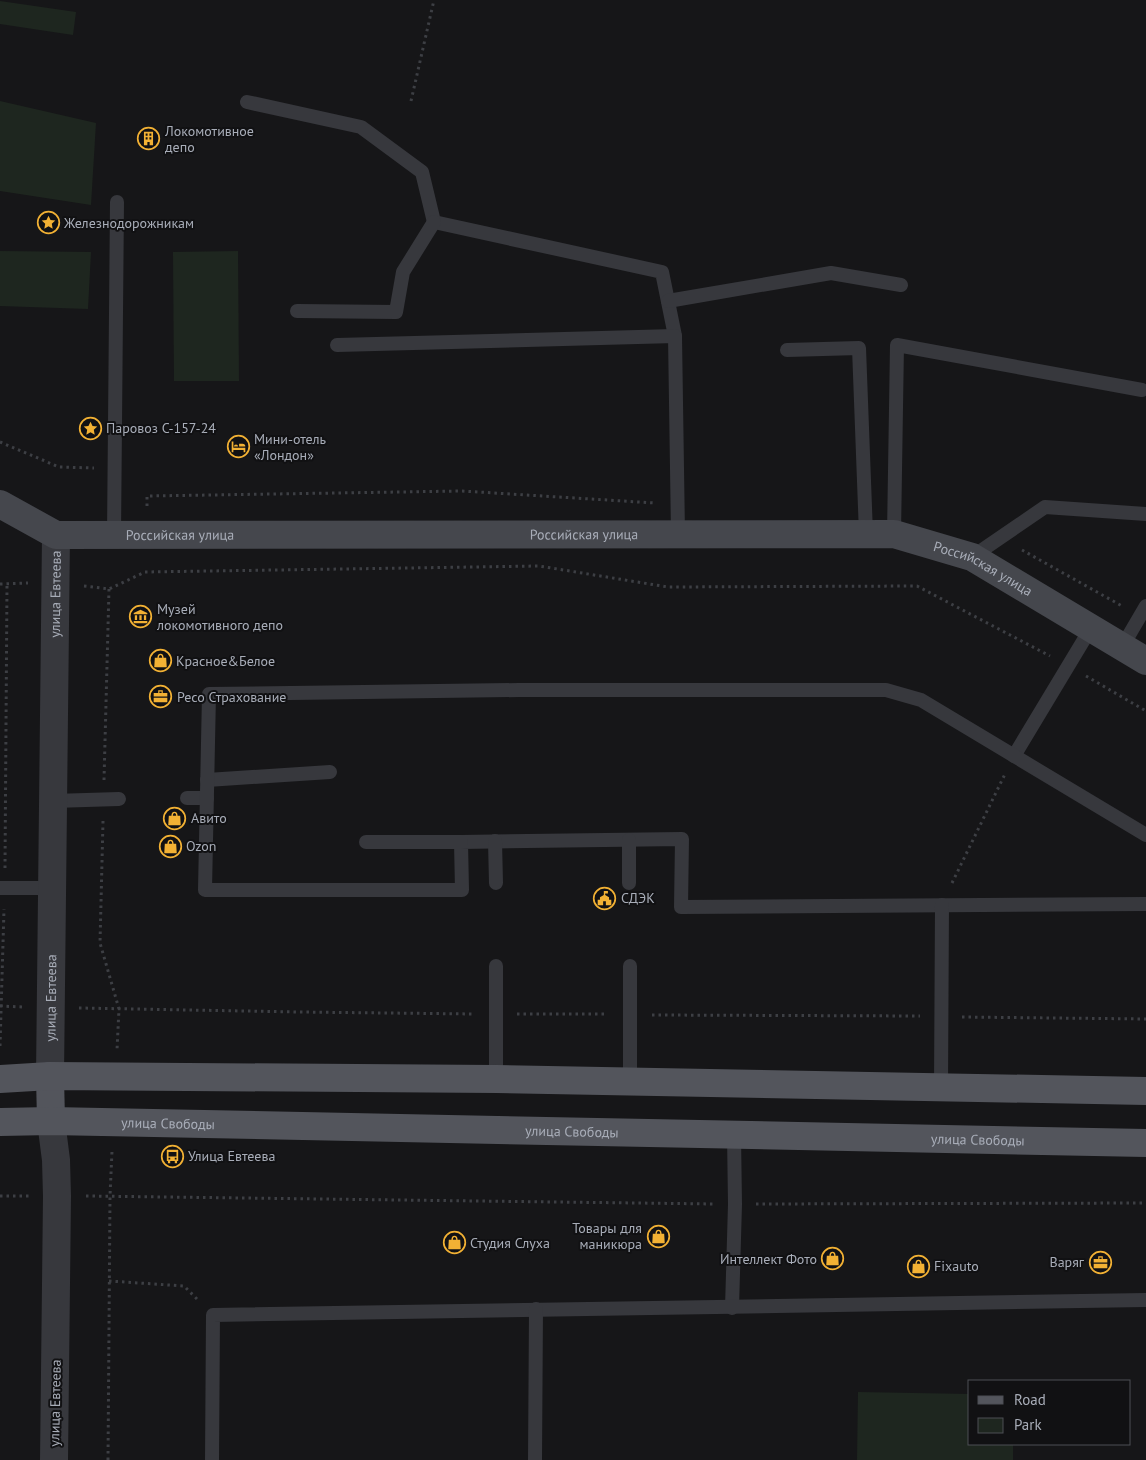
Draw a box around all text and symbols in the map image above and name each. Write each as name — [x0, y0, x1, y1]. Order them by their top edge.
place label: Локомотивное депо — [164, 122, 254, 156]
building icon: Локомотивное депо — [137, 127, 161, 151]
place icon: Железнодорожникам — [36, 211, 60, 235]
place label: Железнодорожникам — [63, 214, 194, 232]
place icon: Паровоз С-157-24 — [78, 416, 102, 440]
place label: Паровоз С-157-24 — [106, 419, 216, 437]
place label: Мини-отель «Лондон» — [254, 430, 326, 464]
hotel icon: Мини-отель «Лондон» — [226, 435, 250, 459]
street label: Российская улица — [530, 525, 638, 543]
street label: Российская улица — [126, 526, 234, 544]
street label: Российская улица — [931, 537, 1036, 600]
street label: улица Евтеева — [46, 550, 65, 638]
place label: Музей локомотивного депо — [156, 600, 283, 634]
museum icon: Музей локомотивного депо — [129, 605, 153, 629]
shop icon: Красное&Белое — [148, 649, 172, 673]
place label: Красное&Белое — [176, 652, 275, 670]
office icon: Ресо Страхование — [149, 685, 173, 709]
place label: Ресо Страхование — [177, 688, 286, 706]
shop icon: Авито — [163, 806, 187, 830]
place label: Авито — [191, 809, 227, 827]
shop icon: Ozon — [158, 834, 182, 858]
place label: Ozon — [186, 837, 216, 855]
public building icon: СДЭК — [593, 886, 617, 910]
place label: СДЭК — [621, 889, 655, 907]
street label: улица Евтеева — [41, 954, 60, 1042]
street label: улица Свободы — [121, 1113, 215, 1133]
street label: улица Свободы — [525, 1122, 619, 1141]
street label: улица Свободы — [931, 1130, 1025, 1150]
bus stop icon: Улица Евтеева — [160, 1144, 184, 1168]
place label: Улица Евтеева — [188, 1147, 275, 1165]
place label: Товары для маникюра — [572, 1219, 642, 1253]
shop icon: Товары для маникюра — [646, 1224, 670, 1248]
shop icon: Студия Слуха — [442, 1231, 466, 1255]
place label: Студия Слуха — [470, 1234, 550, 1252]
shop icon: Интеллект Фото — [821, 1247, 845, 1271]
place label: Интеллект Фото — [720, 1250, 817, 1268]
office icon: Варяг — [1088, 1250, 1112, 1274]
place label: Варяг — [1049, 1253, 1085, 1271]
shop icon: Fixauto — [906, 1254, 930, 1278]
place label: Fixauto — [934, 1257, 979, 1275]
street label: улица Евтеева — [45, 1359, 65, 1447]
legend — [968, 1380, 1131, 1445]
text: Road — [1014, 1390, 1046, 1409]
text: Park — [1014, 1415, 1042, 1434]

